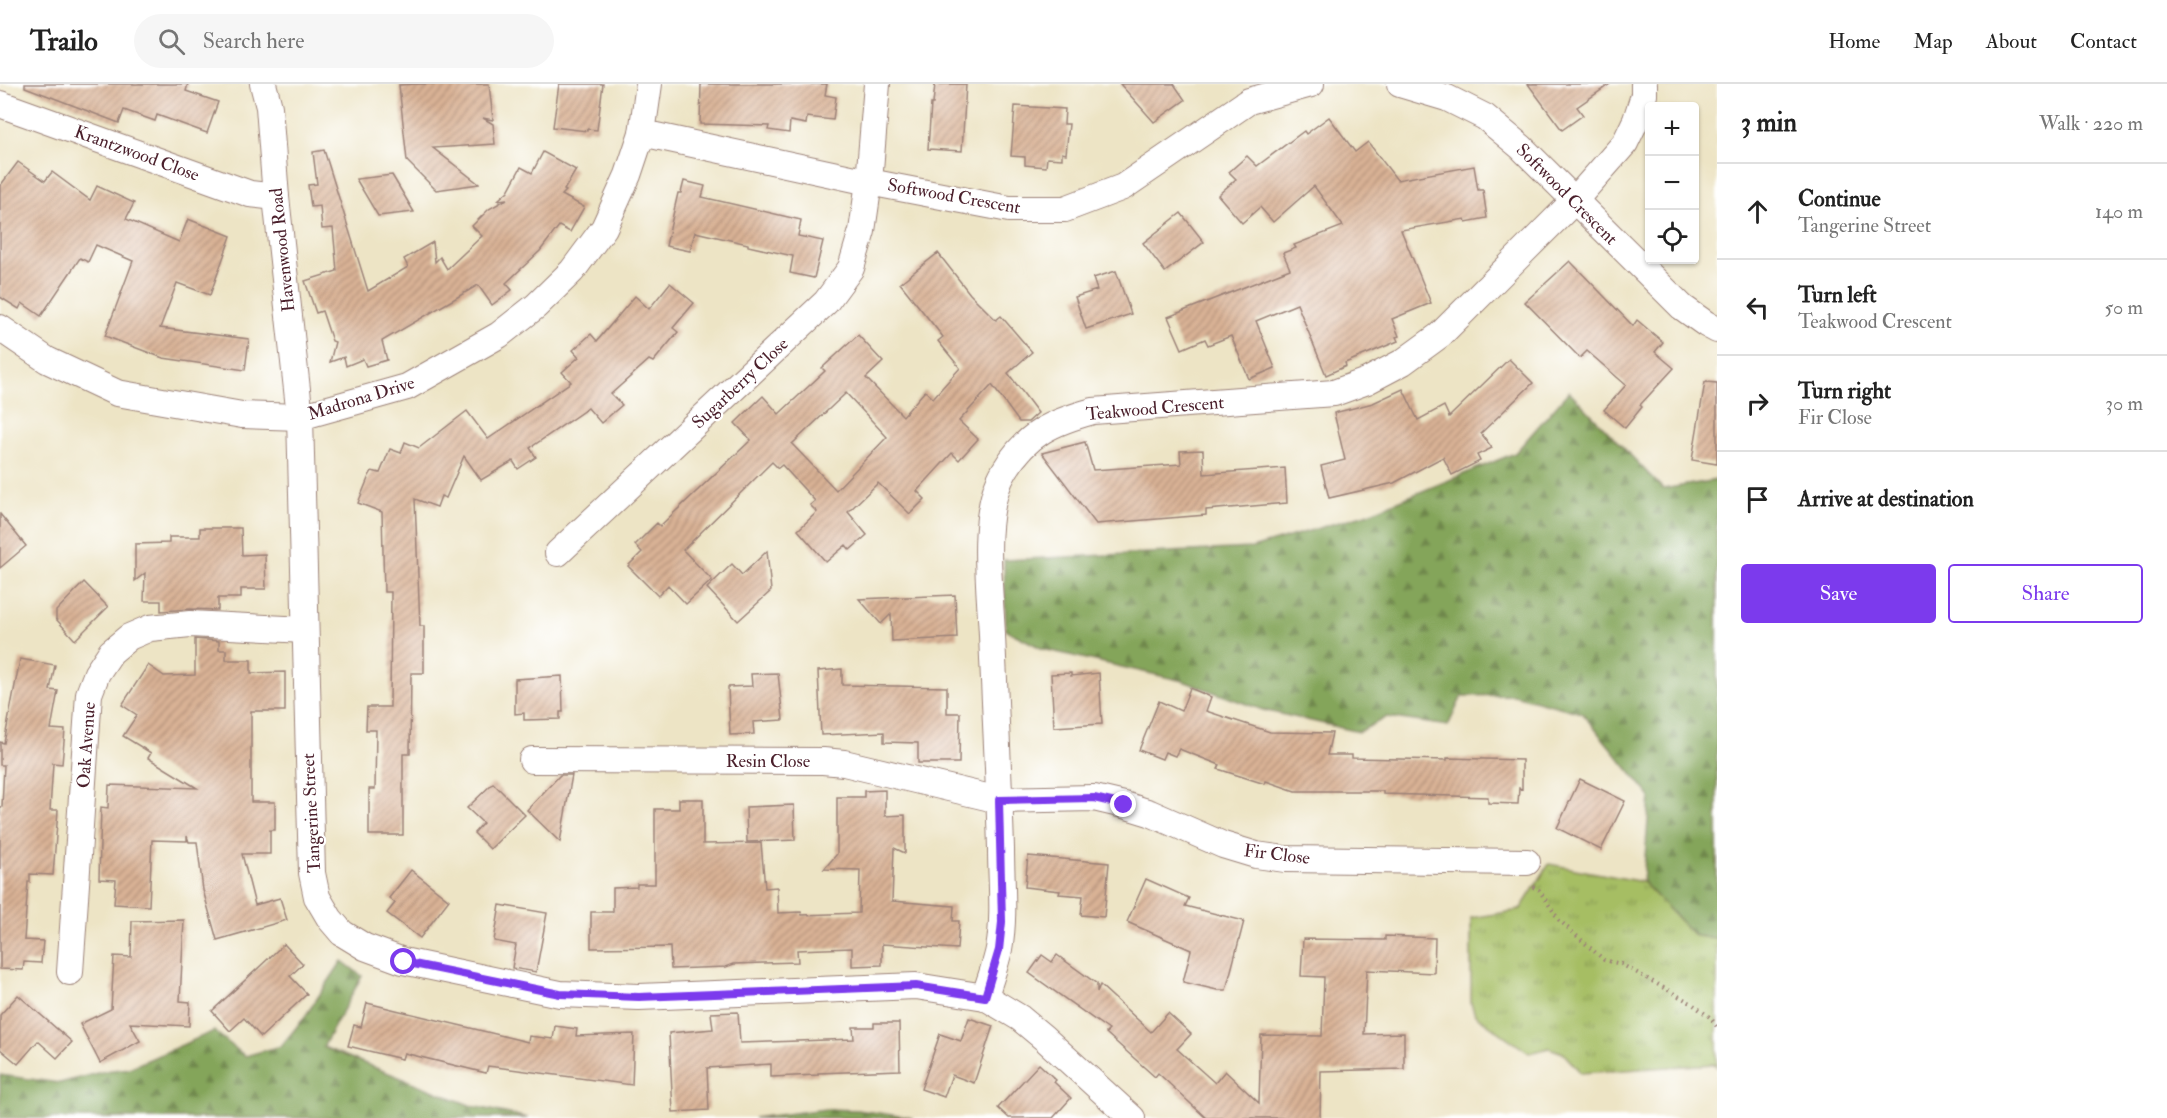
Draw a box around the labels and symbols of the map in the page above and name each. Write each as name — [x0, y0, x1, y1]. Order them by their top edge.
street label: Krantzwood Close — [71, 120, 203, 187]
street label: Softwood Crescent — [1511, 139, 1622, 250]
street label: Softwood Crescent — [886, 173, 1022, 220]
street label: Havenwood Road — [265, 187, 300, 313]
street label: Sugarberry Close — [687, 332, 794, 434]
street label: Madrona Drive — [305, 371, 418, 426]
street label: Teakwood Crescent — [1085, 391, 1225, 426]
street label: Oak Avenue — [72, 701, 101, 789]
street label: Resin Close — [726, 750, 811, 773]
street label: Tangerine Street — [297, 752, 326, 873]
route end — [1110, 791, 1136, 817]
street label: Fir Close — [1243, 839, 1312, 870]
route start — [390, 948, 416, 974]

